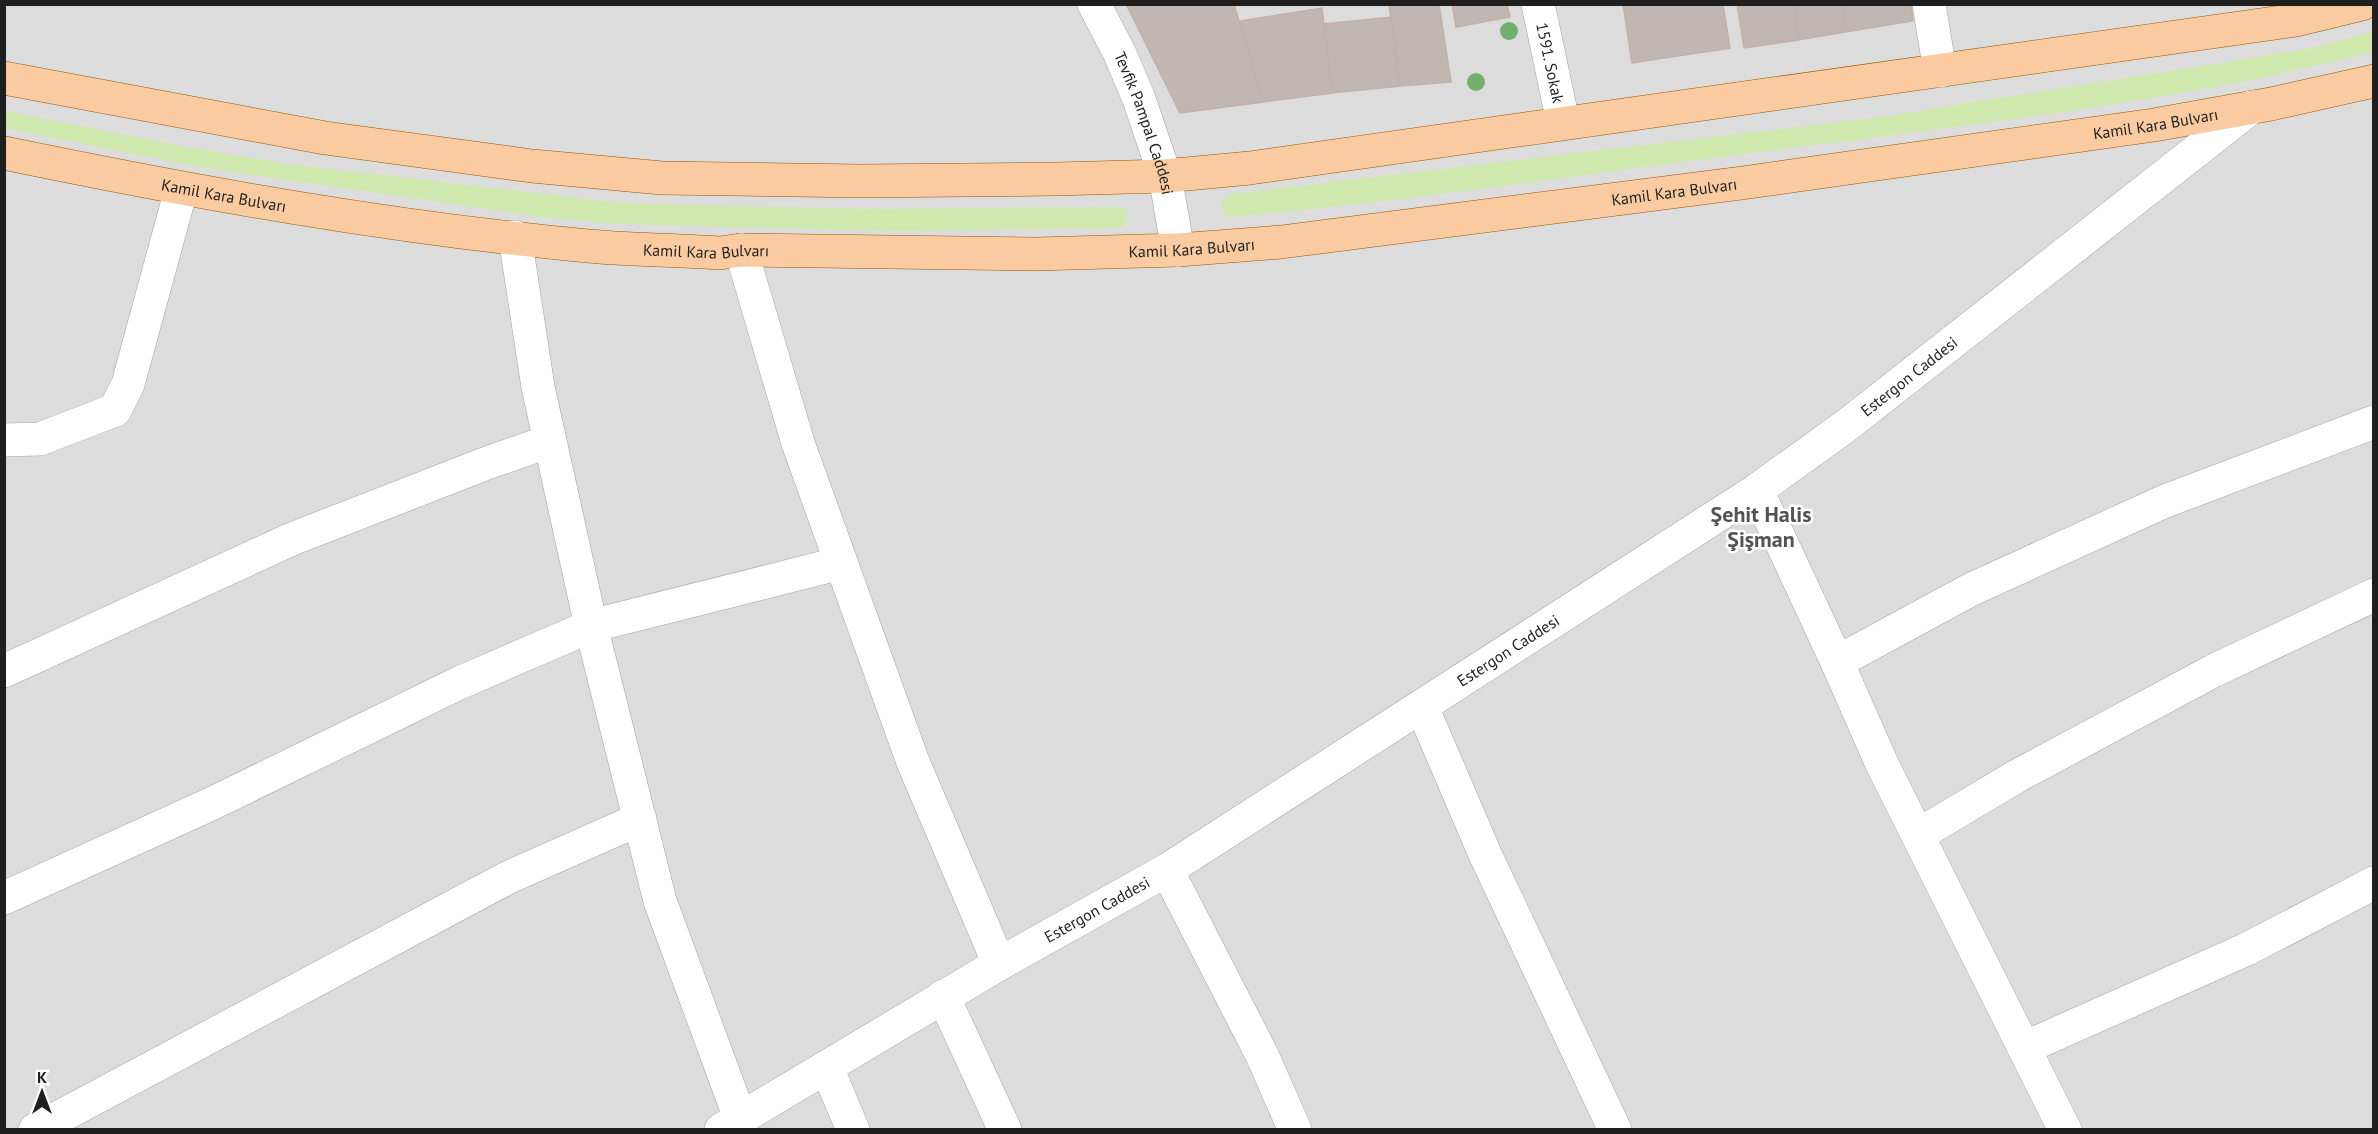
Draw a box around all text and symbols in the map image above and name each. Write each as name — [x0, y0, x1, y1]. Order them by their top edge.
street label: 1591. Sokak — [1532, 21, 1569, 105]
street label: Tevfik Pampal Caddesi — [1110, 49, 1178, 196]
street label: Kamil Kara Bulvarı — [2092, 104, 2220, 143]
street label: Kamil Kara Bulvarı — [160, 174, 288, 216]
street label: Kamil Kara Bulvarı — [1610, 174, 1738, 210]
street label: Kamil Kara Bulvarı — [1128, 234, 1256, 261]
street label: Kamil Kara Bulvarı — [643, 239, 769, 263]
street label: Estergon Caddesi — [1857, 332, 1961, 420]
district label: Şehit Halis Şişman — [1711, 500, 1811, 553]
street label: Estergon Caddesi — [1453, 610, 1563, 691]
street label: Estergon Caddesi — [1041, 872, 1153, 947]
north arrow — [12, 1062, 72, 1122]
text: K — [37, 1067, 47, 1087]

